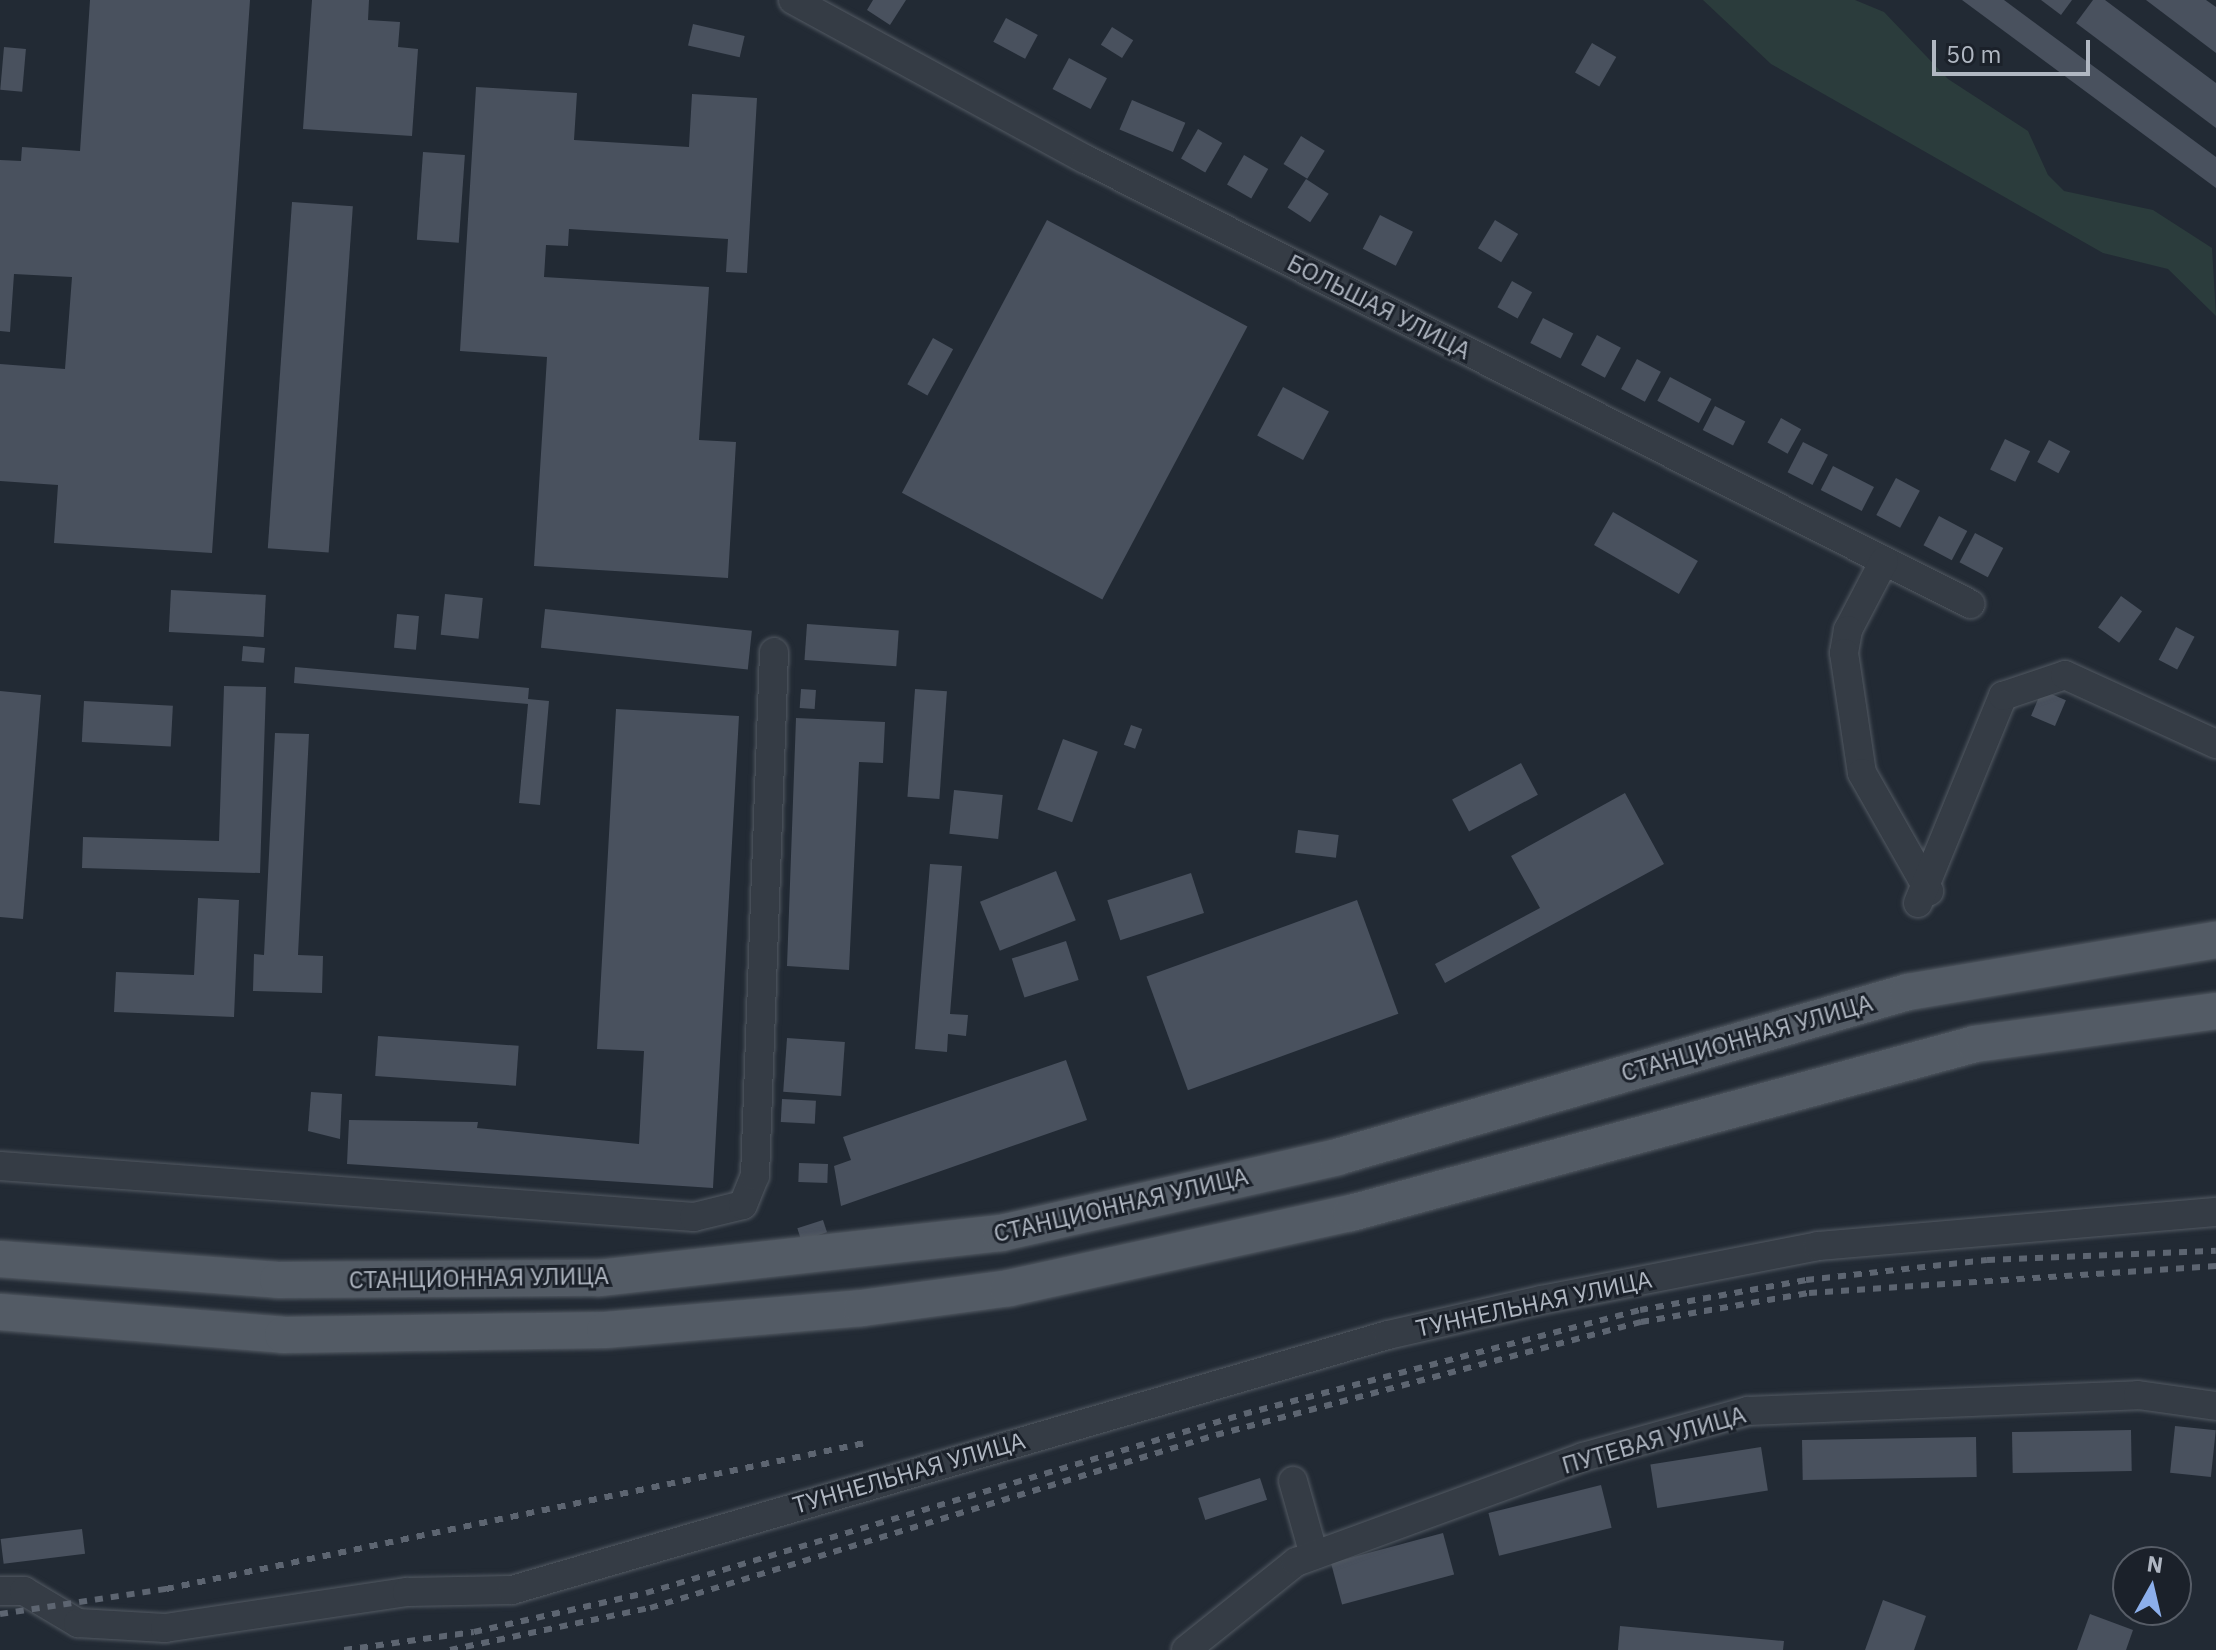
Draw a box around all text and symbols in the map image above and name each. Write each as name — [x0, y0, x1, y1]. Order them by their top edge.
scale bar — [1936, 24, 2094, 74]
text: 50 m — [1946, 38, 2001, 70]
street label: БОЛЬШАЯ УЛИЦА — [1282, 248, 1476, 366]
street label: СТАНЦИОННАЯ УЛИЦА — [1618, 988, 1876, 1088]
street label: СТАНЦИОННАЯ УЛИЦА — [991, 1162, 1251, 1248]
street label: СТАНЦИОННАЯ УЛИЦА — [349, 1261, 609, 1295]
street label: ТУННЕЛЬНАЯ УЛИЦА — [1413, 1265, 1655, 1343]
street label: ПУТЕВАЯ УЛИЦА — [1559, 1400, 1749, 1480]
street label: ТУННЕЛЬНАЯ УЛИЦА — [789, 1426, 1029, 1520]
north arrow — [2112, 1546, 2192, 1626]
text: N — [2145, 1548, 2165, 1579]

